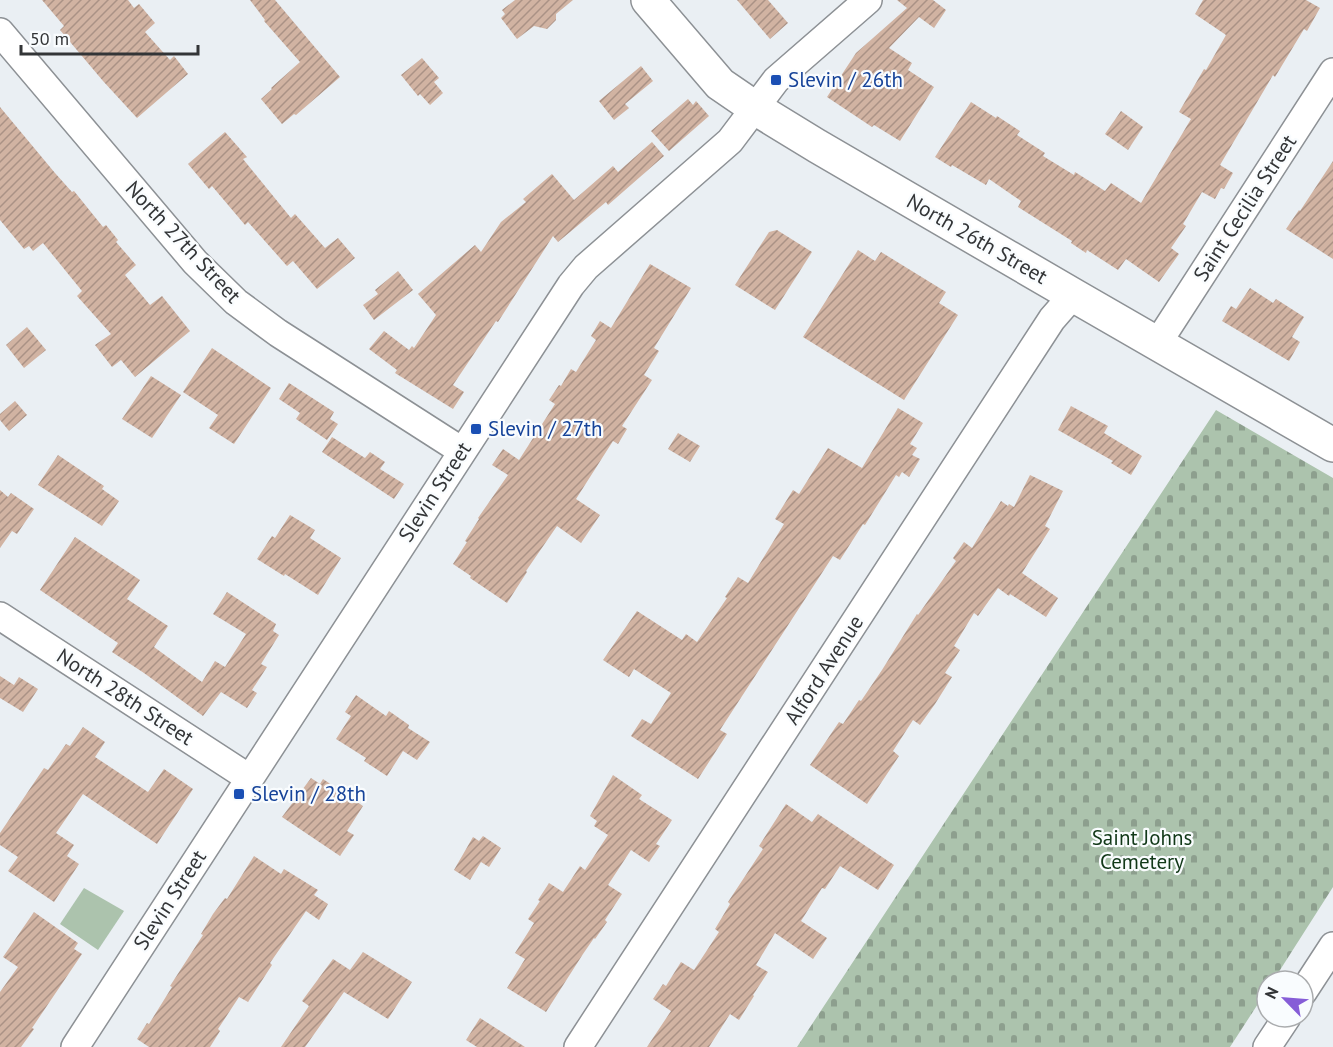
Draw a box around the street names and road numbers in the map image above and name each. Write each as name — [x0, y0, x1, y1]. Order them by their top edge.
street label: Saint Cecilia Street — [1187, 129, 1302, 286]
street label: North 27th Street — [120, 175, 247, 309]
street label: North 26th Street — [902, 187, 1052, 290]
street label: Slevin Street — [392, 437, 477, 547]
street label: Alford Avenue — [778, 610, 869, 730]
street label: North 28th Street — [52, 642, 199, 751]
street label: Slevin Street — [127, 845, 212, 955]

